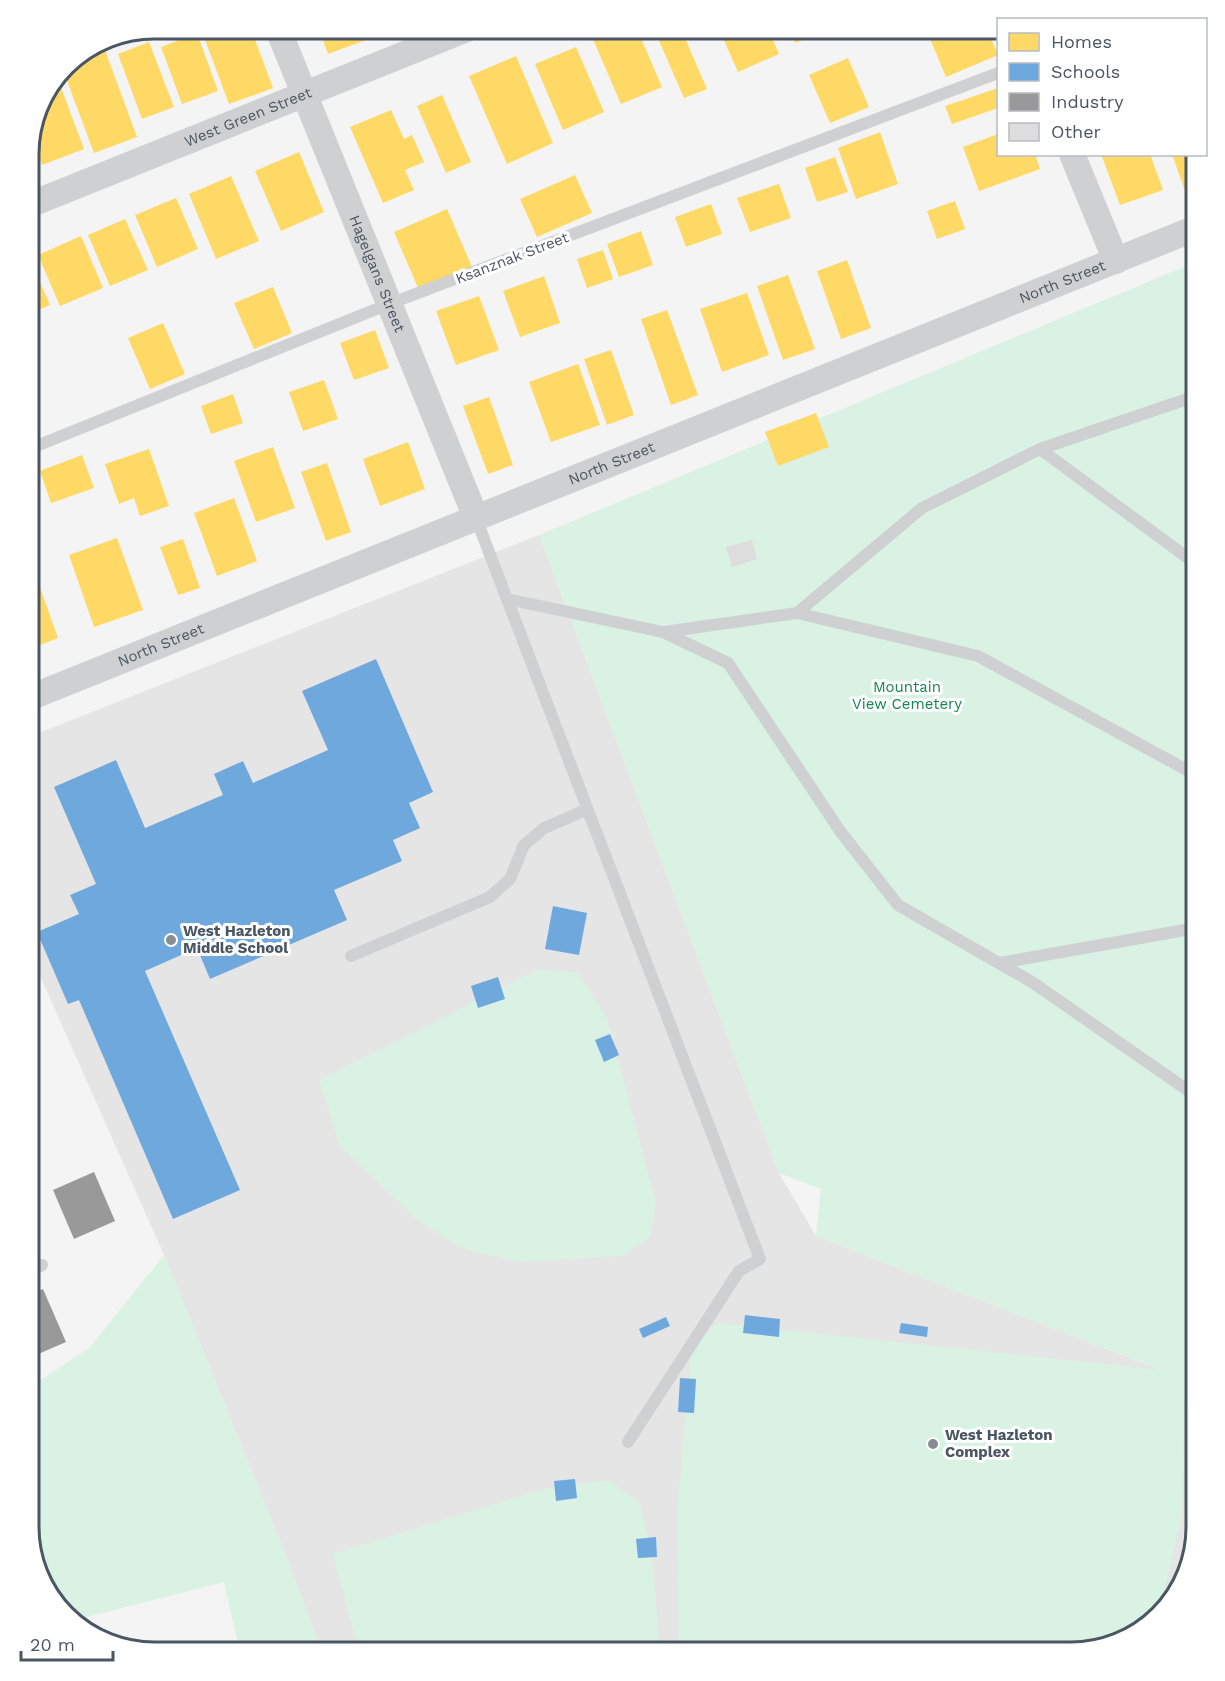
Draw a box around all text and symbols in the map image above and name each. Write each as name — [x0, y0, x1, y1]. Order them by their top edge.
legend — [997, 18, 1207, 156]
text: Homes — [1051, 31, 1112, 52]
text: Schools — [1051, 61, 1120, 82]
street label: West Green Street — [182, 83, 315, 151]
text: Industry — [1051, 91, 1124, 112]
text: Other — [1051, 121, 1101, 142]
street label: Hagelgans Street — [345, 213, 409, 336]
street label: Ksanznak Street — [453, 228, 572, 288]
street label: North Street — [1017, 256, 1109, 307]
street label: North Street — [566, 438, 658, 489]
street label: North Street — [115, 619, 207, 670]
park label: Mountain View Cemetery — [852, 678, 962, 713]
place label: West Hazleton Middle School — [183, 922, 291, 957]
marker: West Hazleton Middle School — [164, 933, 178, 947]
place label: West Hazleton Complex — [945, 1426, 1053, 1461]
marker: West Hazleton Complex — [926, 1437, 940, 1451]
scale bar — [21, 1624, 112, 1662]
text: 20 m — [30, 1634, 75, 1655]

